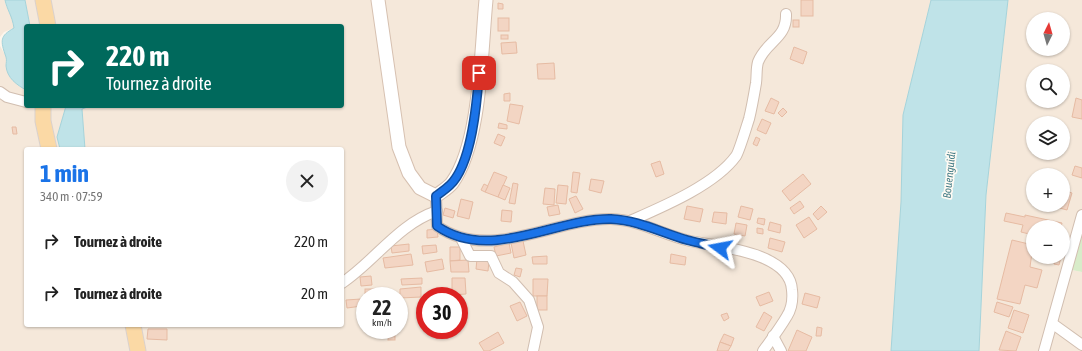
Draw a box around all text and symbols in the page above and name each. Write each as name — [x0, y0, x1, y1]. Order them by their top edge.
north arrow — [1026, 12, 1070, 56]
map controls — [1026, 12, 1070, 264]
icon: right — [40, 40, 92, 92]
text: 220 m — [106, 40, 169, 72]
pin — [462, 56, 496, 90]
icon: arrive — [468, 62, 490, 84]
button: search — [1026, 64, 1070, 108]
text: Tournez à droite — [106, 73, 212, 94]
button: layers — [1026, 116, 1070, 160]
water label: Bouenguidi — [941, 151, 957, 199]
text: 1 min — [40, 160, 89, 187]
button: close — [286, 160, 328, 202]
button: + — [1026, 168, 1070, 212]
text: 340 m · 07:59 — [40, 189, 103, 204]
button: − — [1026, 220, 1070, 264]
position arrow — [699, 227, 741, 269]
icon: right — [40, 230, 62, 252]
text: Tournez à droite — [74, 233, 162, 250]
text: 220 m — [294, 233, 328, 250]
icon: right — [40, 282, 62, 304]
text: Tournez à droite — [74, 285, 162, 302]
text: 20 m — [301, 285, 328, 302]
speed limit sign: 30 — [416, 287, 468, 339]
text: 22 — [373, 296, 391, 319]
text: km/h — [372, 317, 392, 328]

